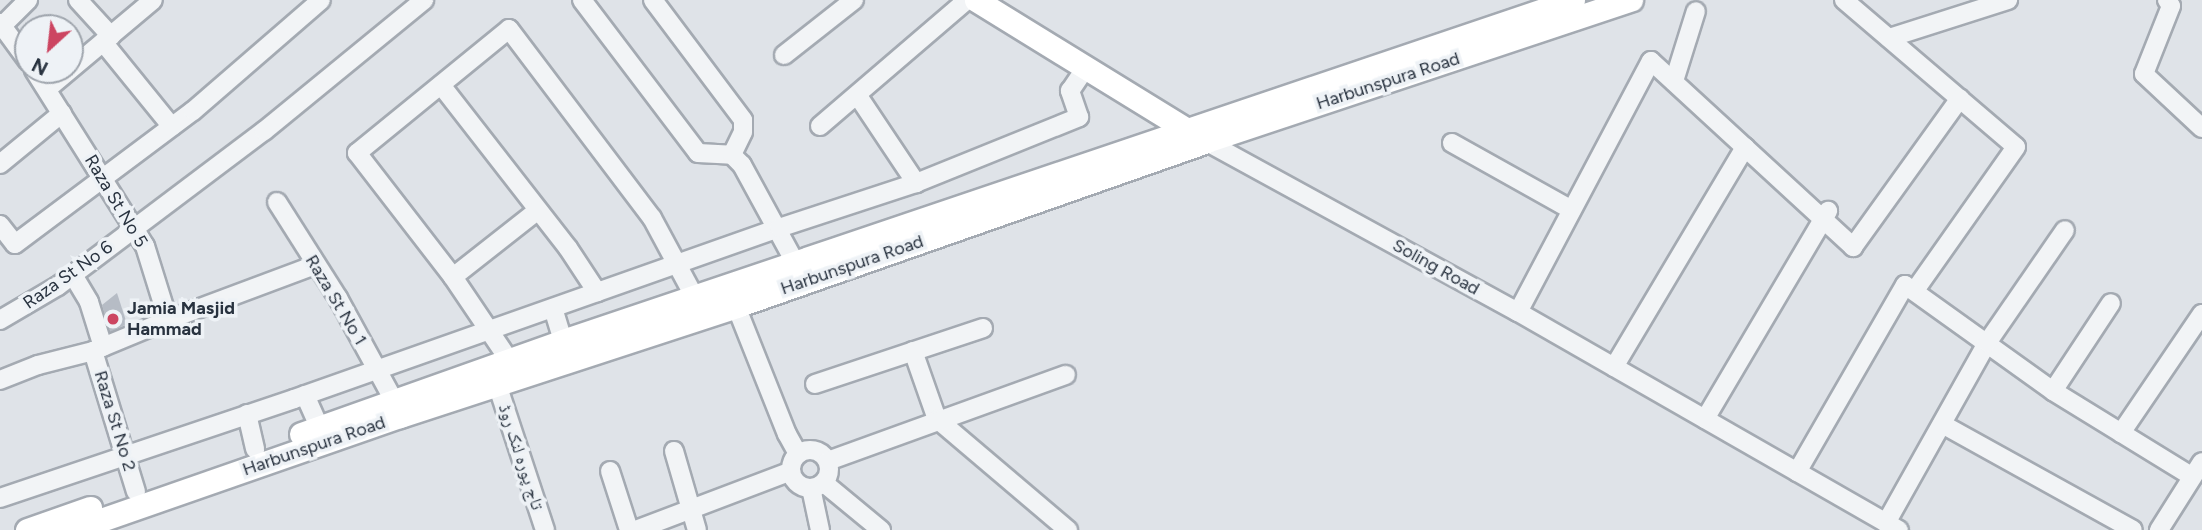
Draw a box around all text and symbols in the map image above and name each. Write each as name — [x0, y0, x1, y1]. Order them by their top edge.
north arrow — [14, 14, 84, 84]
street label: Harbunspura Road — [1314, 48, 1462, 114]
text: N — [28, 53, 52, 80]
street label: Raza St No 5 — [80, 151, 152, 251]
street label: Harbunspura Road — [778, 230, 926, 300]
street label: Soling Road — [1389, 234, 1483, 300]
street label: Raza St No 6 — [19, 236, 117, 314]
street label: Raza St No 1 — [301, 251, 371, 349]
place label: Jamia Masjid Hammad — [127, 298, 235, 340]
marker: Jamia Masjid Hammad — [105, 311, 121, 327]
street label: Raza St No 2 — [89, 368, 141, 474]
street label: تاج پورہ لنک روڈ — [494, 401, 548, 513]
street label: Harbunspura Road — [240, 411, 388, 481]

